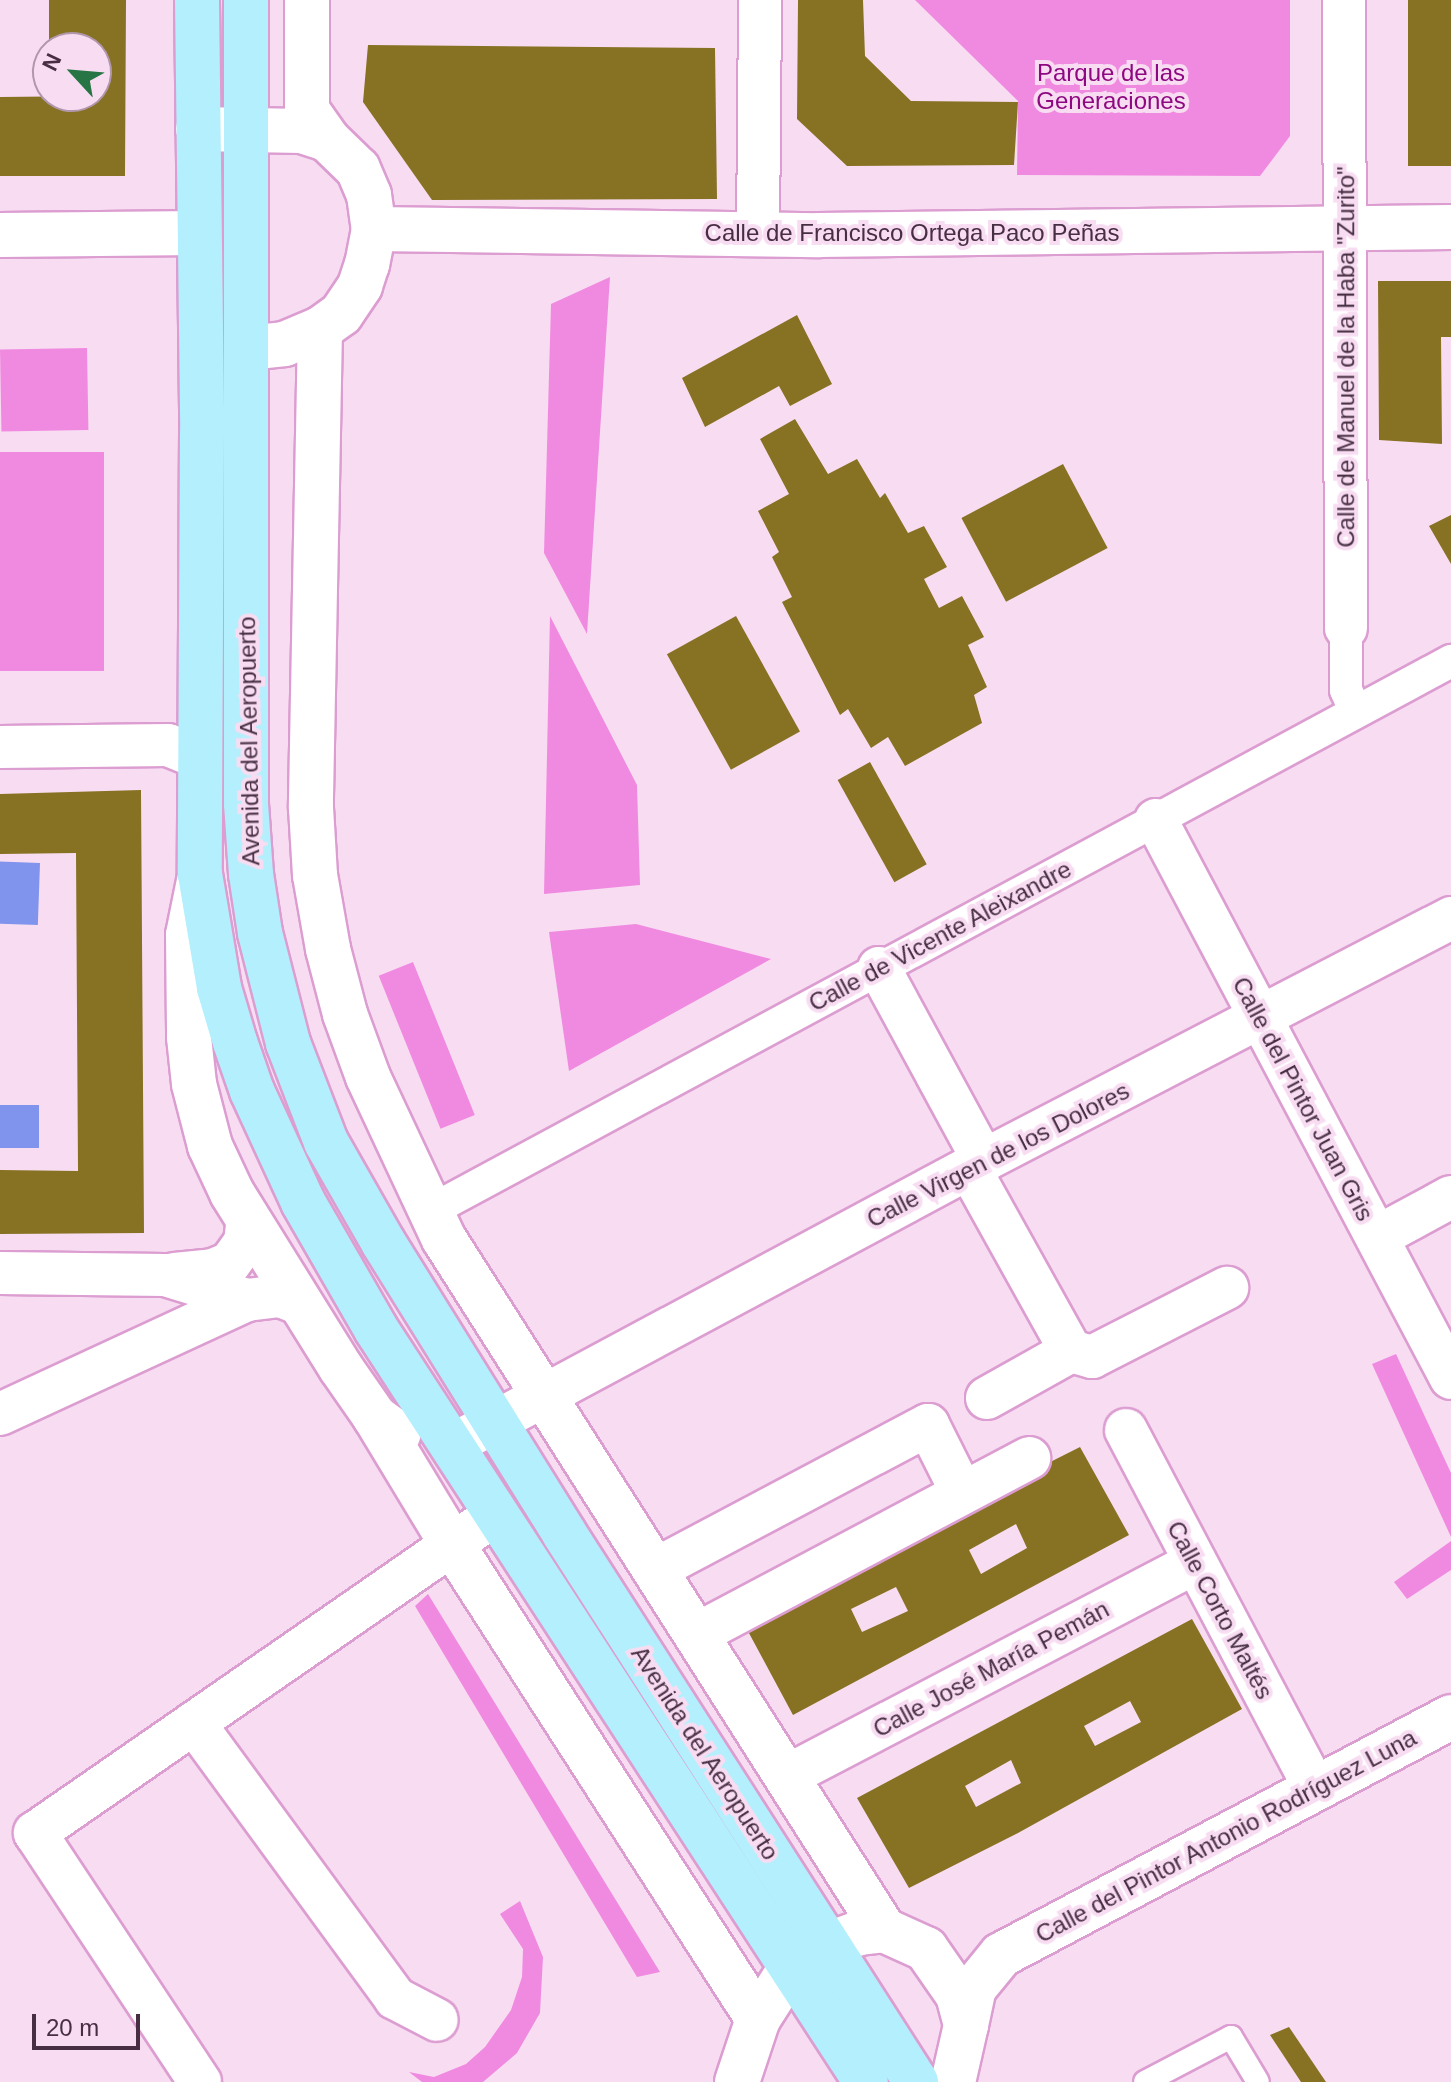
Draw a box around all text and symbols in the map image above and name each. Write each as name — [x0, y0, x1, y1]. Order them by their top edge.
north arrow — [32, 32, 112, 112]
text: N — [37, 50, 66, 75]
park label: Parque de las Generaciones — [1036, 59, 1186, 115]
street label: Calle de Manuel de la Haba "Zurito" — [1332, 166, 1360, 548]
street label: Calle de Francisco Ortega Paco Peñas — [705, 219, 1119, 247]
street label: Avenida del Aeropuerto — [232, 616, 266, 866]
street label: Calle de Vicente Aleixandre — [803, 854, 1077, 1018]
street label: Calle del Pintor Juan Gris — [1226, 972, 1380, 1226]
street label: Calle Virgen de los Dolores — [862, 1076, 1134, 1234]
street label: Calle Corto Maltés — [1161, 1516, 1279, 1704]
street label: Calle José María Pemán — [868, 1595, 1114, 1743]
street label: Avenida del Aeropuerto — [625, 1640, 785, 1866]
street label: Calle del Pintor Antonio Rodríguez Luna — [1030, 1723, 1422, 1949]
scale bar — [36, 1998, 144, 2048]
text: 20 m — [46, 2014, 99, 2041]

